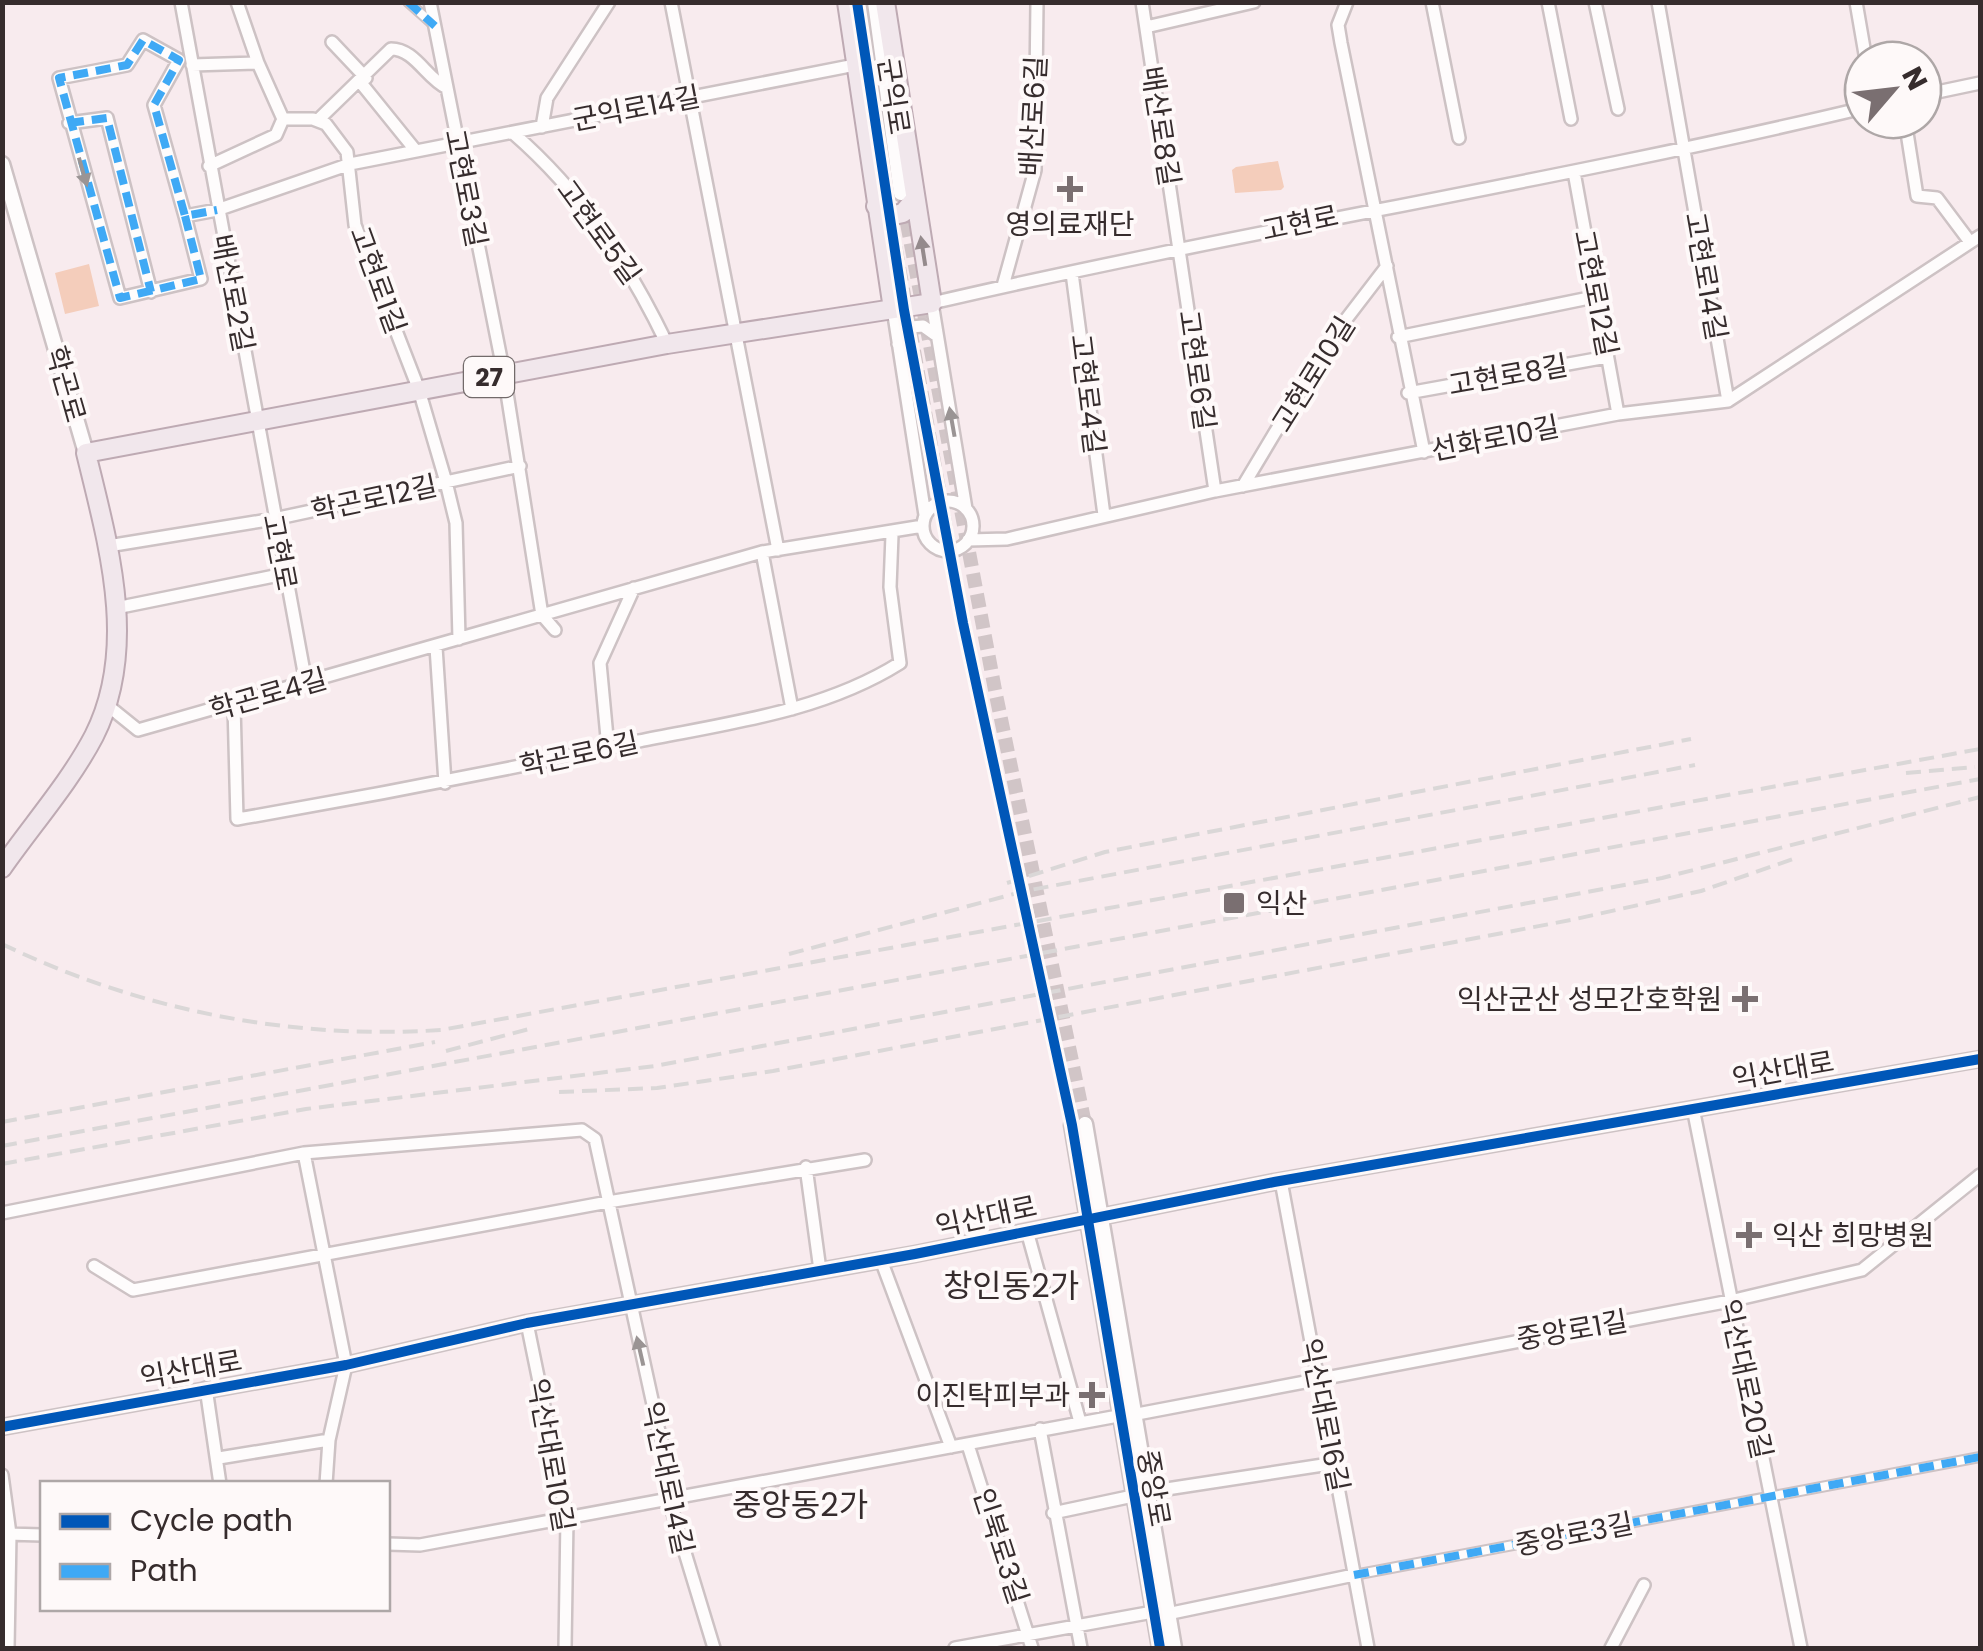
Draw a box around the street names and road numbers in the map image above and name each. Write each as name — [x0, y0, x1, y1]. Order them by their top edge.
street label: 군익로 — [868, 55, 919, 137]
street label: 배산로6길 — [1011, 55, 1056, 177]
street label: 배산로8길 — [1132, 63, 1189, 189]
street label: 군익로14길 — [569, 77, 703, 140]
street label: 고현로3길 — [435, 126, 496, 250]
street label: 고현로5길 — [547, 172, 650, 293]
street label: 고현로 — [1258, 196, 1342, 251]
street label: 고현로14길 — [1675, 209, 1736, 343]
street label: 고현로1길 — [340, 221, 415, 339]
street label: 고현로12길 — [1564, 226, 1627, 360]
street label: 배산로2길 — [202, 231, 263, 355]
street label: 고현로6길 — [1169, 308, 1224, 433]
street label: 고현로10길 — [1263, 309, 1364, 440]
street label: 고현로4길 — [1061, 332, 1114, 456]
street label: 학곤로 — [36, 342, 95, 427]
street label: 고현로8길 — [1445, 346, 1571, 405]
road number: 27 — [464, 357, 514, 397]
street label: 선화로10길 — [1428, 407, 1562, 470]
street label: 학곤로12길 — [307, 466, 441, 531]
street label: 고현로 — [253, 510, 306, 594]
street label: 학곤로4길 — [205, 659, 332, 730]
street label: 학곤로6길 — [516, 723, 642, 786]
street label: 익산대로 — [1729, 1042, 1837, 1099]
street label: 익산대로 — [932, 1187, 1041, 1246]
street label: 익산대로20길 — [1710, 1296, 1781, 1463]
street label: 중앙로1길 — [1514, 1302, 1631, 1359]
street label: 익산대로16길 — [1291, 1335, 1358, 1495]
street label: 익산대로 — [137, 1341, 245, 1398]
street label: 익산대로10길 — [518, 1375, 583, 1535]
street label: 익산대로14길 — [632, 1398, 703, 1558]
street label: 중앙로 — [1128, 1447, 1179, 1530]
street label: 인북로3길 — [964, 1483, 1038, 1609]
street label: 중앙로3길 — [1512, 1504, 1636, 1565]

